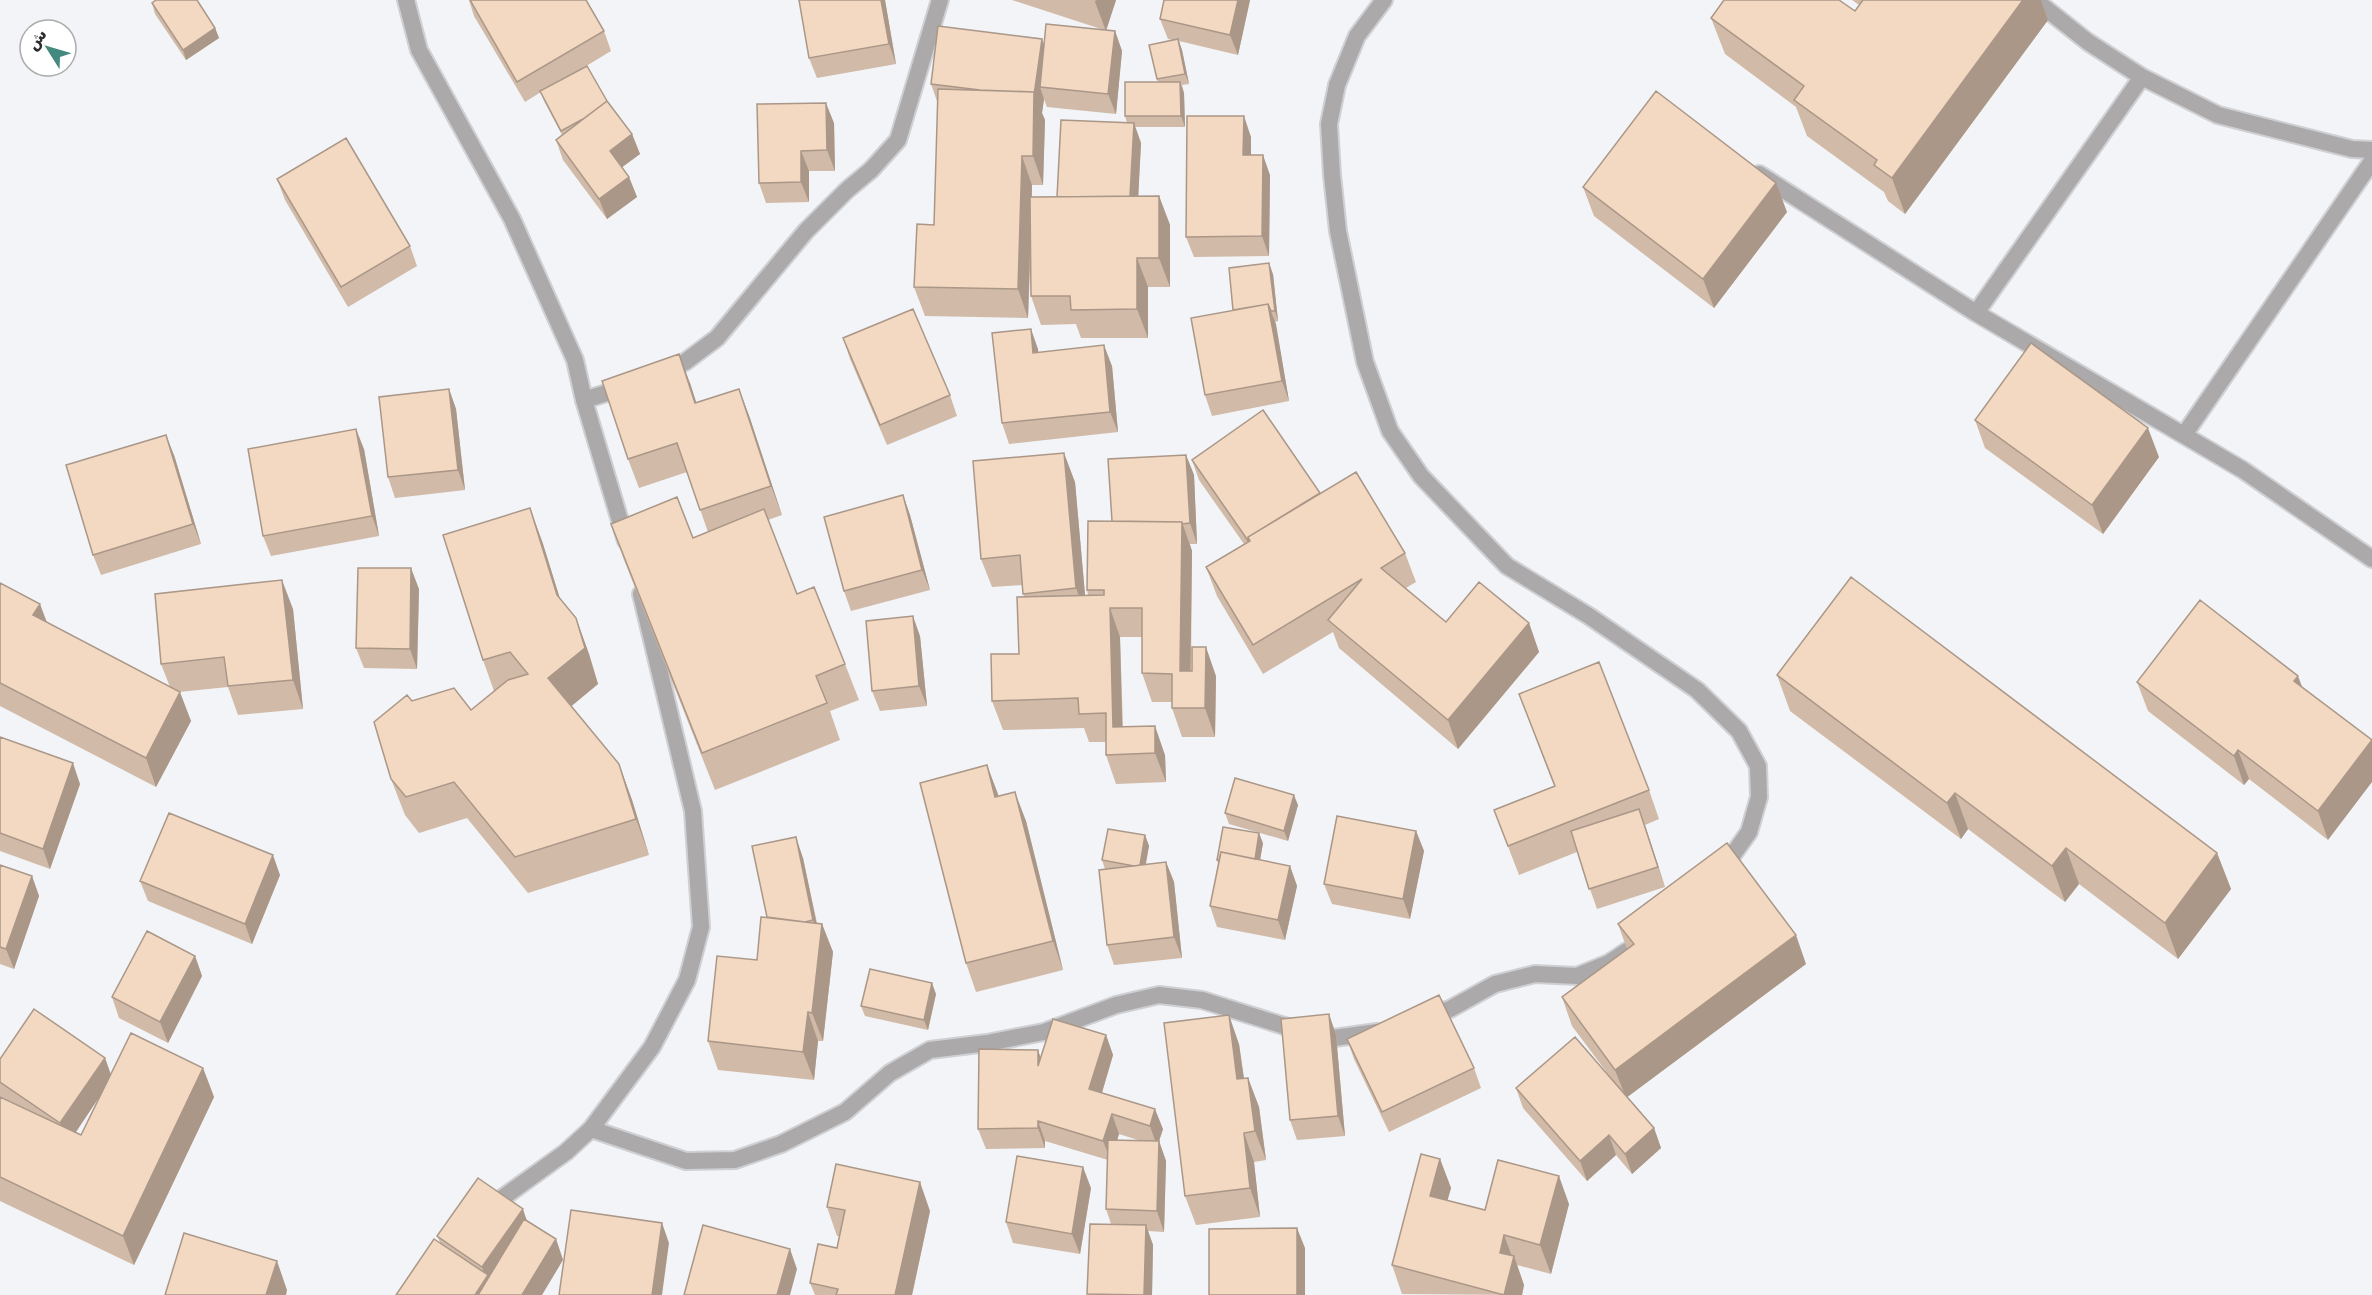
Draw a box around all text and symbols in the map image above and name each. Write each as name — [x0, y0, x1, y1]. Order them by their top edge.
north arrow — [18, 18, 78, 78]
text: ش — [22, 25, 51, 54]

